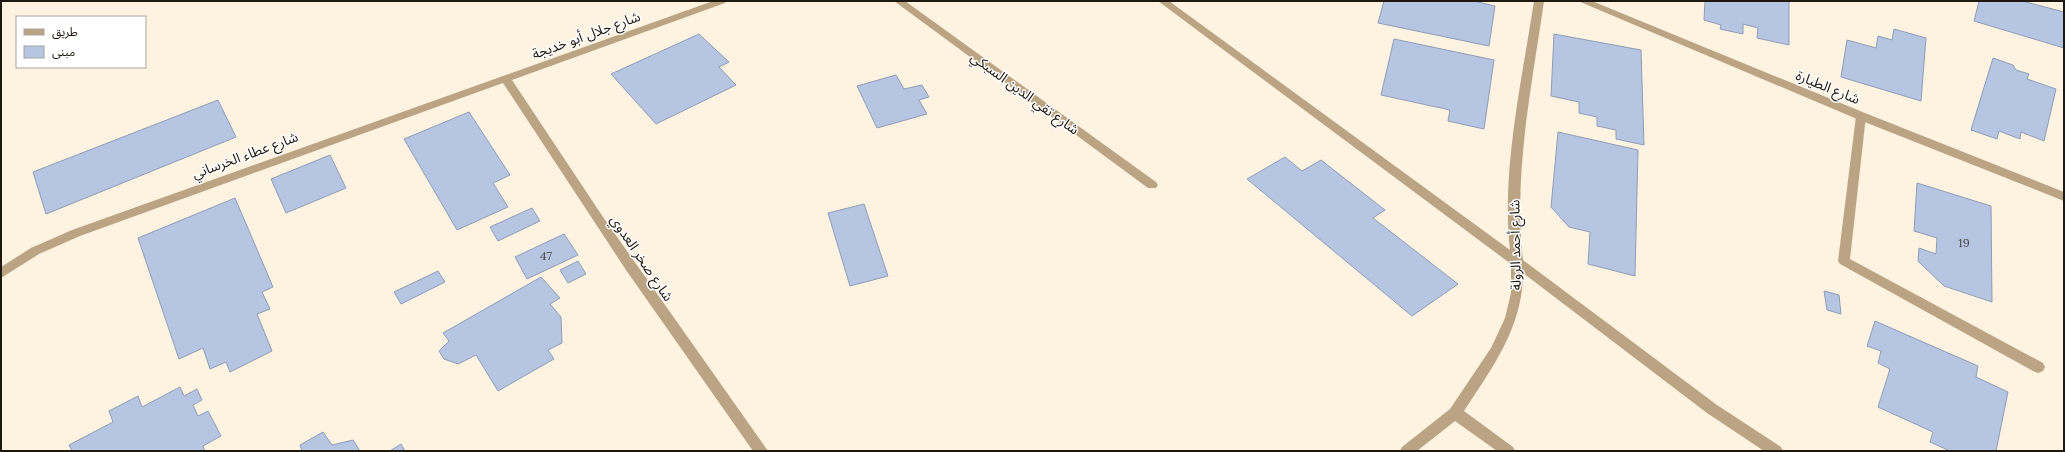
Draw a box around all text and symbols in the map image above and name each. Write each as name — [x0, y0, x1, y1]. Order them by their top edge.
street label: شارع جلال أبو خديجة — [529, 7, 643, 65]
legend — [16, 16, 146, 68]
text: طريق — [52, 24, 78, 40]
text: مبنى — [52, 44, 75, 59]
street label: شارع تقي الدين السبكي — [966, 48, 1083, 140]
street label: شارع الطيارة — [1793, 66, 1863, 110]
street label: شارع عطاء الخرساني — [189, 127, 301, 185]
street label: شارع أحمد الرولة — [1505, 199, 1527, 291]
street label: شارع صخر العدوي — [605, 211, 678, 306]
house number: 19 — [1958, 235, 1970, 250]
house number: 47 — [540, 248, 552, 263]

